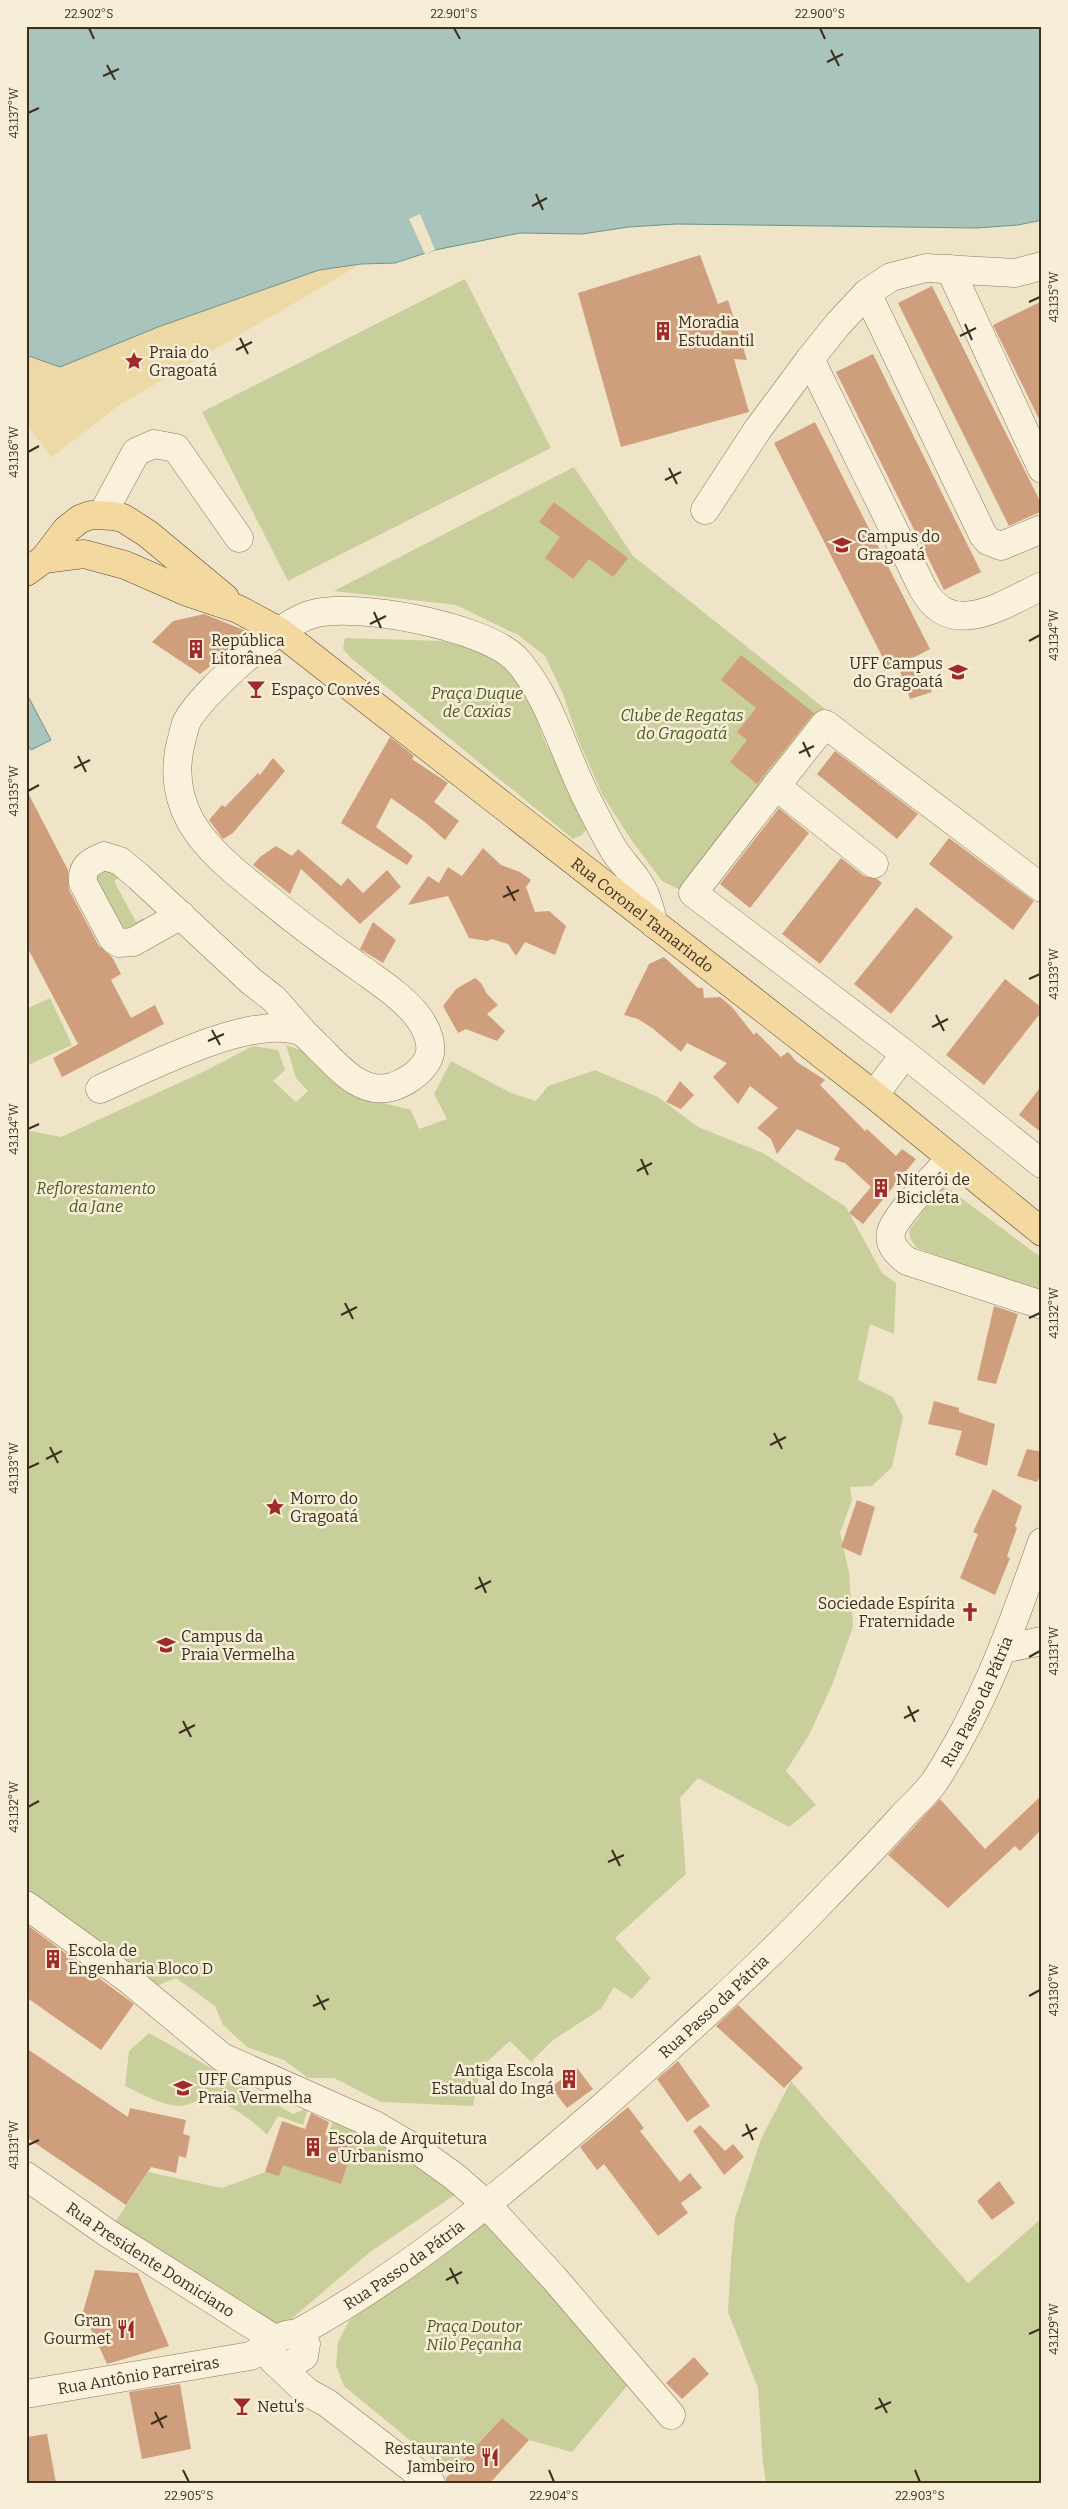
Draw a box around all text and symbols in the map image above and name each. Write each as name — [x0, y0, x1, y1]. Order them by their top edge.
text: 22.902°S — [64, 7, 114, 21]
text: 22.901°S — [431, 7, 477, 21]
text: 22.900°S — [795, 7, 845, 21]
text: 43.137°W — [7, 87, 21, 139]
text: 43.135°W — [1047, 271, 1061, 323]
place label: Moradia Estudantil — [678, 313, 755, 350]
building icon: Moradia Estudantil — [652, 320, 674, 342]
place label: Praia do Gragoatá — [149, 343, 217, 380]
place icon: Praia do Gragoatá — [123, 350, 145, 372]
text: 43.136°W — [7, 426, 21, 478]
place label: Campus do Gragoatá — [857, 527, 940, 564]
school or university icon: Campus do Gragoatá — [831, 534, 853, 556]
text: 43.134°W — [1047, 609, 1061, 661]
place label: República Litorânea — [211, 631, 285, 668]
building icon: República Litorânea — [185, 638, 207, 660]
place label: UFF Campus do Gragoatá — [849, 654, 943, 691]
school or university icon: UFF Campus do Gragoatá — [947, 661, 969, 683]
bar icon: Espaço Convés — [245, 678, 267, 700]
place label: Espaço Convés — [271, 680, 380, 699]
park label: Praça Duque de Caxias — [431, 684, 523, 721]
park label: Clube de Regatas do Gragoatá — [620, 706, 744, 743]
text: 43.135°W — [7, 765, 21, 817]
street label: Rua Coronel Tamarindo — [567, 854, 718, 977]
text: 43.133°W — [1047, 948, 1061, 1000]
text: 43.134°W — [7, 1103, 21, 1155]
place label: Niterói de Bicicleta — [896, 1170, 970, 1207]
building icon: Niterói de Bicicleta — [870, 1177, 892, 1199]
park label: Reflorestamento da Jane — [36, 1179, 156, 1216]
text: 43.132°W — [1047, 1287, 1061, 1339]
text: 43.133°W — [7, 1442, 21, 1494]
place label: Morro do Gragoatá — [290, 1489, 358, 1526]
place icon: Morro do Gragoatá — [264, 1496, 286, 1518]
place label: Sociedade Espírita Fraternidade — [818, 1594, 955, 1631]
church icon: Sociedade Espírita Fraternidade — [959, 1601, 981, 1623]
text: 43.131°W — [1047, 1626, 1061, 1676]
place label: Campus da Praia Vermelha — [181, 1627, 295, 1664]
street label: Rua Passo da Pátria — [937, 1633, 1016, 1771]
school or university icon: Campus da Praia Vermelha — [155, 1634, 177, 1656]
text: 43.132°W — [7, 1781, 21, 1833]
place label: Escola de Engenharia Bloco D — [68, 1941, 213, 1978]
building icon: Escola de Engenharia Bloco D — [42, 1948, 64, 1970]
street label: Rua Passo da Pátria — [655, 1951, 773, 2062]
text: 43.130°W — [1047, 1963, 1061, 2016]
place label: Antiga Escola Estadual do Ingá — [431, 2061, 554, 2098]
building icon: Antiga Escola Estadual do Ingá — [558, 2068, 580, 2090]
place label: UFF Campus Praia Vermelha — [198, 2070, 312, 2107]
school or university icon: UFF Campus Praia Vermelha — [172, 2077, 194, 2099]
text: 43.131°W — [7, 2120, 21, 2170]
place label: Escola de Arquitetura e Urbanismo — [328, 2129, 487, 2166]
building icon: Escola de Arquitetura e Urbanismo — [302, 2136, 324, 2158]
street label: Rua Presidente Domiciano — [63, 2198, 238, 2321]
street label: Rua Passo da Pátria — [340, 2216, 468, 2314]
text: 43.129°W — [1047, 2303, 1061, 2355]
place label: Gran Gourmet — [43, 2311, 111, 2348]
park label: Praça Doutor Nilo Peçanha — [426, 2317, 523, 2354]
restaurant icon: Gran Gourmet — [115, 2318, 137, 2340]
street label: Rua Antônio Parreiras — [56, 2352, 221, 2398]
bar icon: Netu's — [231, 2395, 253, 2417]
place label: Netu's — [257, 2397, 304, 2416]
place label: Restaurante Jambeiro — [384, 2439, 475, 2476]
restaurant icon: Restaurante Jambeiro — [479, 2446, 501, 2468]
text: 22.905°S — [165, 2489, 213, 2503]
text: 22.904°S — [529, 2489, 579, 2503]
text: 22.903°S — [895, 2489, 945, 2503]

